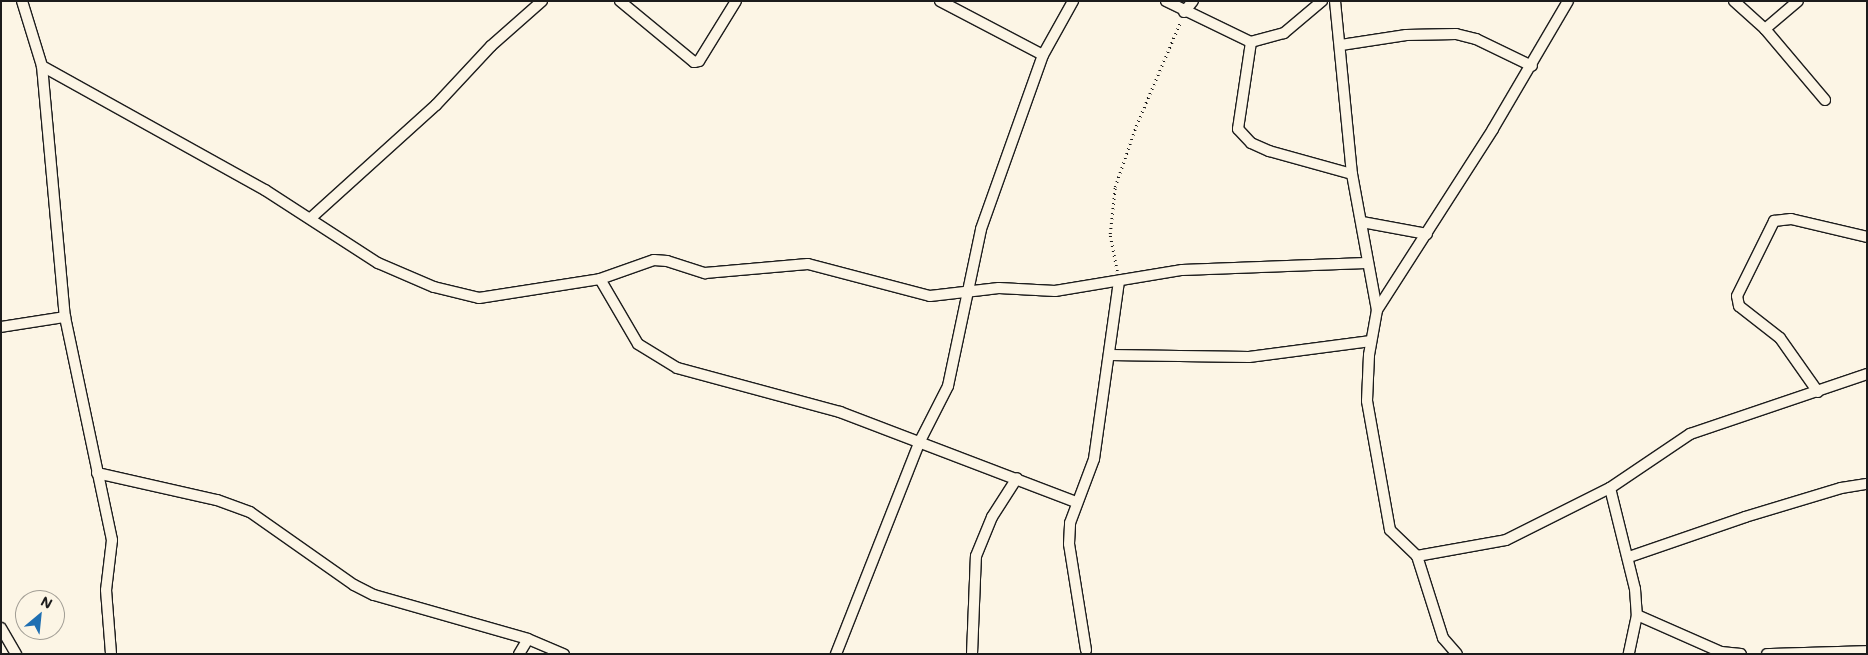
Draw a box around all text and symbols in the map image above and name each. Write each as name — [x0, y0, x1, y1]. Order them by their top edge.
north arrow — [15, 590, 65, 640]
text: N — [38, 591, 56, 613]

